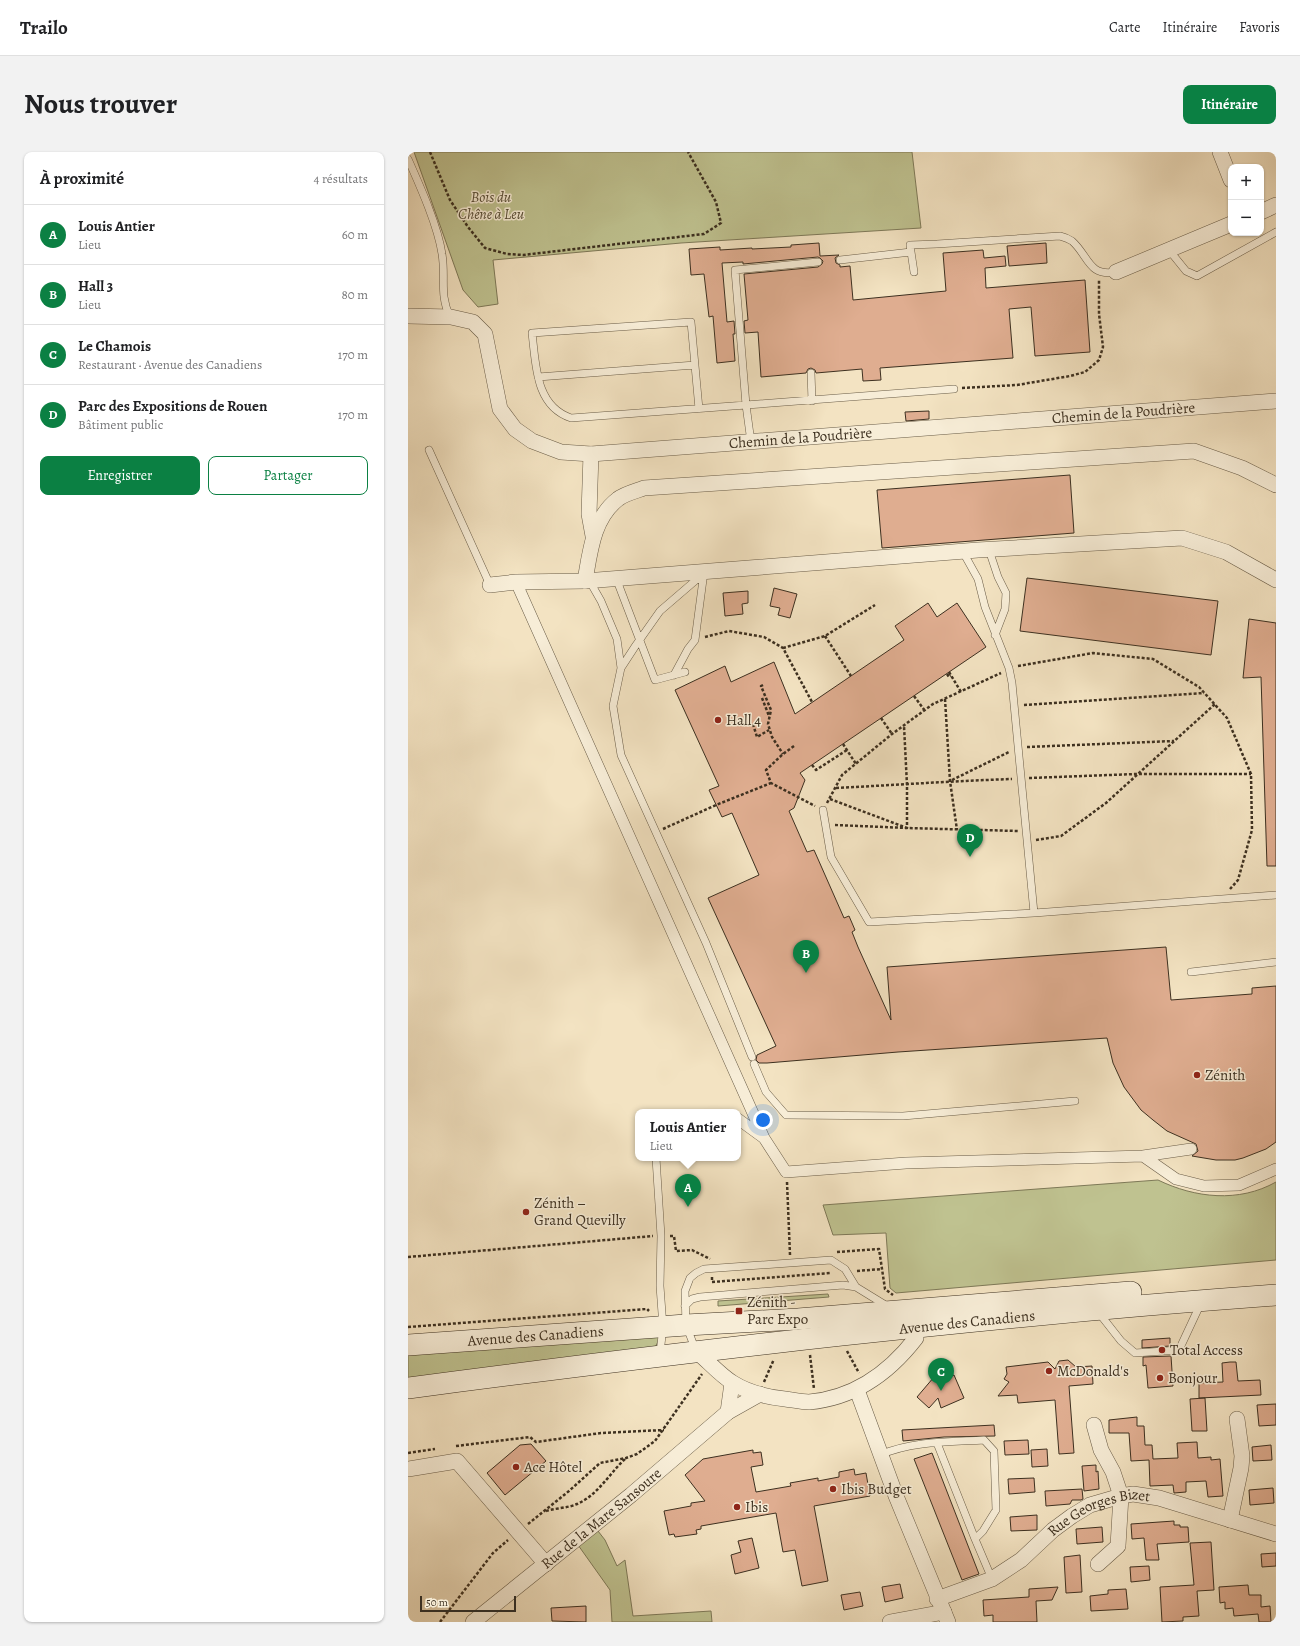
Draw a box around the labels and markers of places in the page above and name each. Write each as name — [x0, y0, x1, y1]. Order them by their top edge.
place label: Hall 4 — [726, 710, 761, 730]
marker: Hall 4 — [713, 715, 723, 725]
pin: D — [957, 824, 983, 857]
pin: B — [793, 940, 819, 973]
place label: Zénith — [1205, 1065, 1245, 1085]
marker: Zénith — [1192, 1070, 1202, 1080]
pin: A — [675, 1174, 701, 1207]
place label: Zénith – Grand Quevilly — [534, 1193, 626, 1230]
marker: Zénith – Grand Quevilly — [521, 1207, 531, 1217]
place label: Zénith - Parc Expo — [747, 1292, 808, 1329]
marker: Zénith - Parc Expo — [734, 1306, 744, 1316]
place label: Total Access — [1170, 1340, 1243, 1360]
marker: Total Access — [1157, 1345, 1167, 1355]
pin: C — [928, 1358, 954, 1391]
place label: McDonald's — [1057, 1361, 1129, 1381]
marker: McDonald's — [1044, 1366, 1054, 1376]
place label: Bonjour — [1168, 1368, 1218, 1388]
marker: Bonjour — [1155, 1373, 1165, 1383]
place label: Ace Hôtel — [523, 1457, 583, 1477]
marker: Ace Hôtel — [511, 1462, 521, 1472]
place label: Ibis Budget — [841, 1479, 912, 1499]
marker: Ibis Budget — [828, 1484, 838, 1494]
place label: Ibis — [745, 1497, 768, 1517]
marker: Ibis — [732, 1502, 742, 1512]

